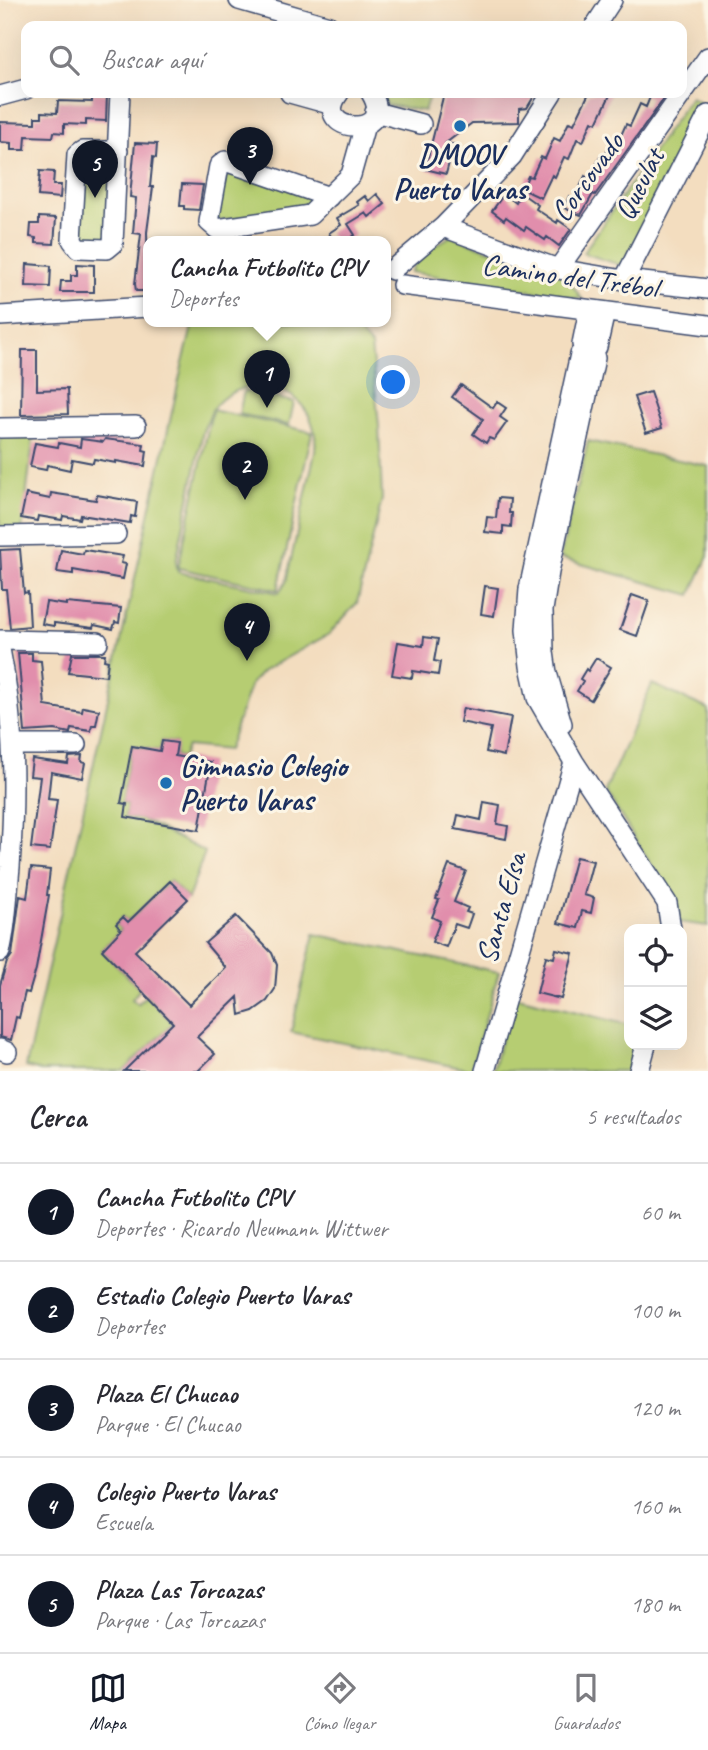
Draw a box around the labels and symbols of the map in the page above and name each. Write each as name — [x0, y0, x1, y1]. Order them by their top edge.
marker: DMOOV Puerto Varas — [452, 118, 468, 134]
street label: Corcovado — [542, 124, 633, 229]
pin: 3 — [227, 127, 273, 185]
place label: DMOOV Puerto Varas — [393, 136, 530, 208]
street label: Queulat — [605, 139, 674, 226]
pin: 5 — [72, 140, 118, 198]
street label: Camino del Trébol — [480, 245, 665, 308]
pin: 1 — [244, 350, 290, 408]
your location — [376, 365, 410, 399]
pin: 2 — [222, 442, 268, 500]
pin: 4 — [224, 603, 270, 661]
place label: Gimnasio Colegio Puerto Varas — [180, 747, 350, 819]
marker: Gimnasio Colegio Puerto Varas — [158, 775, 174, 791]
street label: Santa Elsa — [467, 846, 536, 968]

